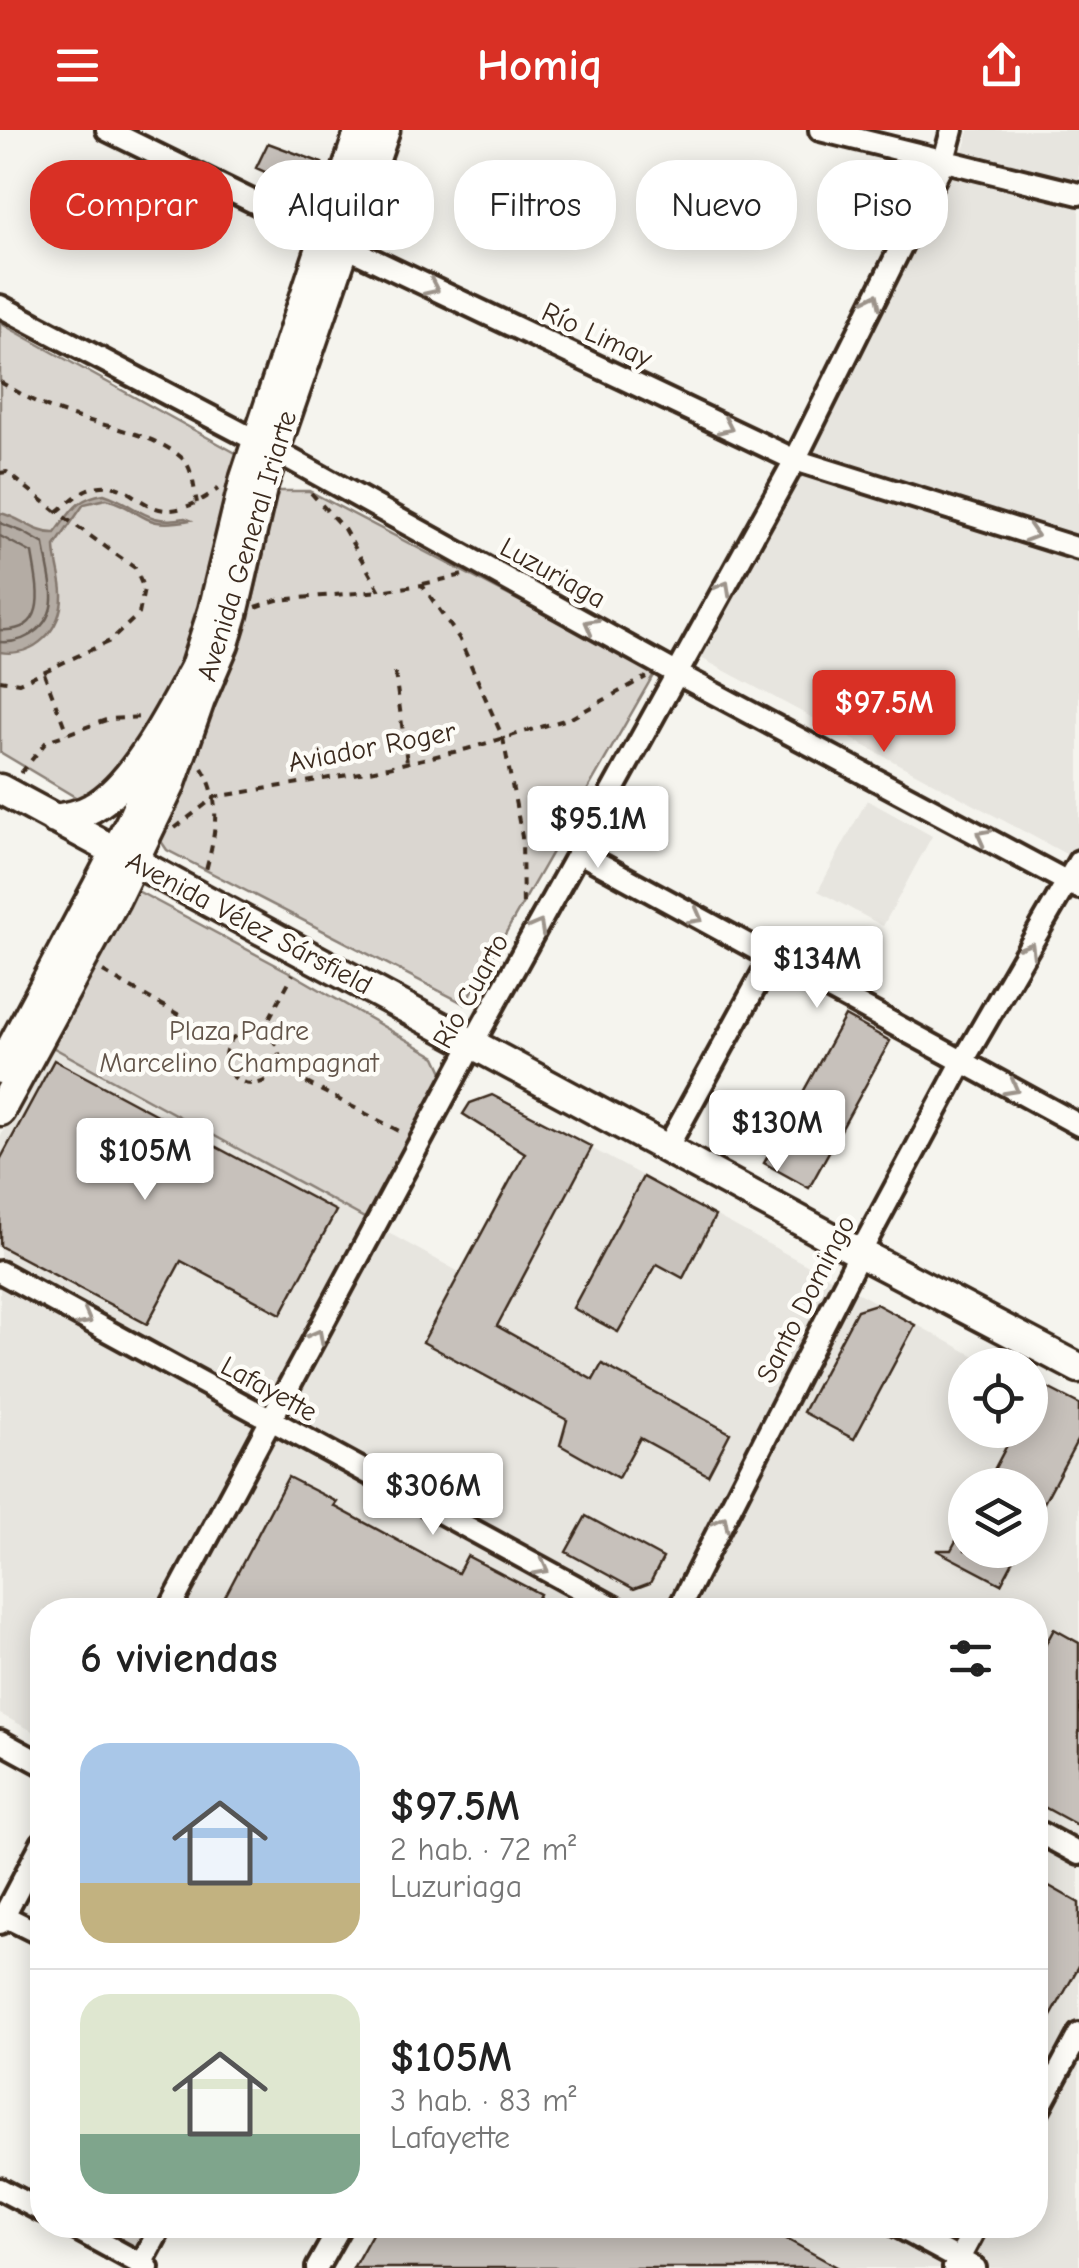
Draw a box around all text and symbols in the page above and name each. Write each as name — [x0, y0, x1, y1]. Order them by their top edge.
icon: menu — [50, 38, 105, 93]
icon: share — [974, 38, 1029, 93]
text: Homiq — [477, 39, 602, 91]
chip: Comprar — [30, 160, 233, 250]
chip: Alquilar — [253, 160, 434, 250]
chip: Filtros — [454, 160, 616, 250]
chip: Nuevo — [636, 160, 797, 250]
chip: Piso — [817, 160, 948, 250]
one-way arrow — [422, 275, 440, 295]
one-way arrow — [862, 292, 882, 310]
street label: Río Limay — [537, 296, 658, 375]
street label: Avenida General Iriarte — [191, 407, 303, 685]
one-way arrow — [716, 415, 734, 435]
one-way arrow — [1023, 523, 1040, 543]
street label: Luzuriaga — [495, 531, 611, 615]
one-way arrow — [711, 580, 731, 598]
one-way arrow — [584, 618, 602, 638]
pin: $97.5M — [803, 670, 965, 755]
text: $97.5M — [835, 684, 933, 721]
street label: Aviador Roger — [285, 715, 459, 779]
pin: $95.1M — [517, 786, 679, 871]
text: $95.1M — [549, 800, 647, 837]
one-way arrow — [975, 829, 993, 848]
street label: Avenida Vélez Sársfield — [121, 845, 377, 1001]
one-way arrow — [685, 905, 703, 924]
one-way arrow — [526, 920, 546, 938]
pin: $134M — [747, 926, 887, 1011]
street label: Río Cuarto — [426, 928, 516, 1054]
text: $134M — [773, 940, 861, 977]
one-way arrow — [1017, 942, 1036, 960]
park label: Plaza Padre Marcelino Champagnat — [99, 1015, 380, 1079]
one-way arrow — [1002, 1076, 1020, 1096]
pin: $130M — [707, 1090, 847, 1175]
text: $130M — [731, 1104, 823, 1141]
pin: $105M — [75, 1118, 215, 1203]
text: $105M — [99, 1132, 191, 1169]
street label: Santo Domingo — [750, 1210, 862, 1388]
one-way arrow — [75, 1307, 93, 1327]
one-way arrow — [305, 1329, 325, 1347]
map controls — [948, 1348, 1048, 1568]
button: locate — [948, 1348, 1048, 1448]
street label: Lafayette — [215, 1350, 323, 1428]
pin: $306M — [363, 1453, 503, 1538]
text: $306M — [385, 1467, 481, 1504]
button: layers — [948, 1468, 1048, 1568]
one-way arrow — [710, 1516, 729, 1534]
one-way arrow — [532, 1556, 550, 1576]
icon: filters — [943, 1631, 998, 1686]
text: 6 viviendas — [80, 1634, 278, 1683]
text: $97.5M — [390, 1782, 520, 1831]
icon: home — [160, 1783, 280, 1903]
text: 2 hab. · 72 m² — [390, 1831, 576, 1868]
text: Luzuriaga — [390, 1868, 522, 1905]
text: $105M — [390, 2033, 512, 2082]
icon: home — [160, 2034, 280, 2154]
text: 3 hab. · 83 m² — [390, 2082, 577, 2119]
text: Lafayette — [390, 2119, 510, 2156]

